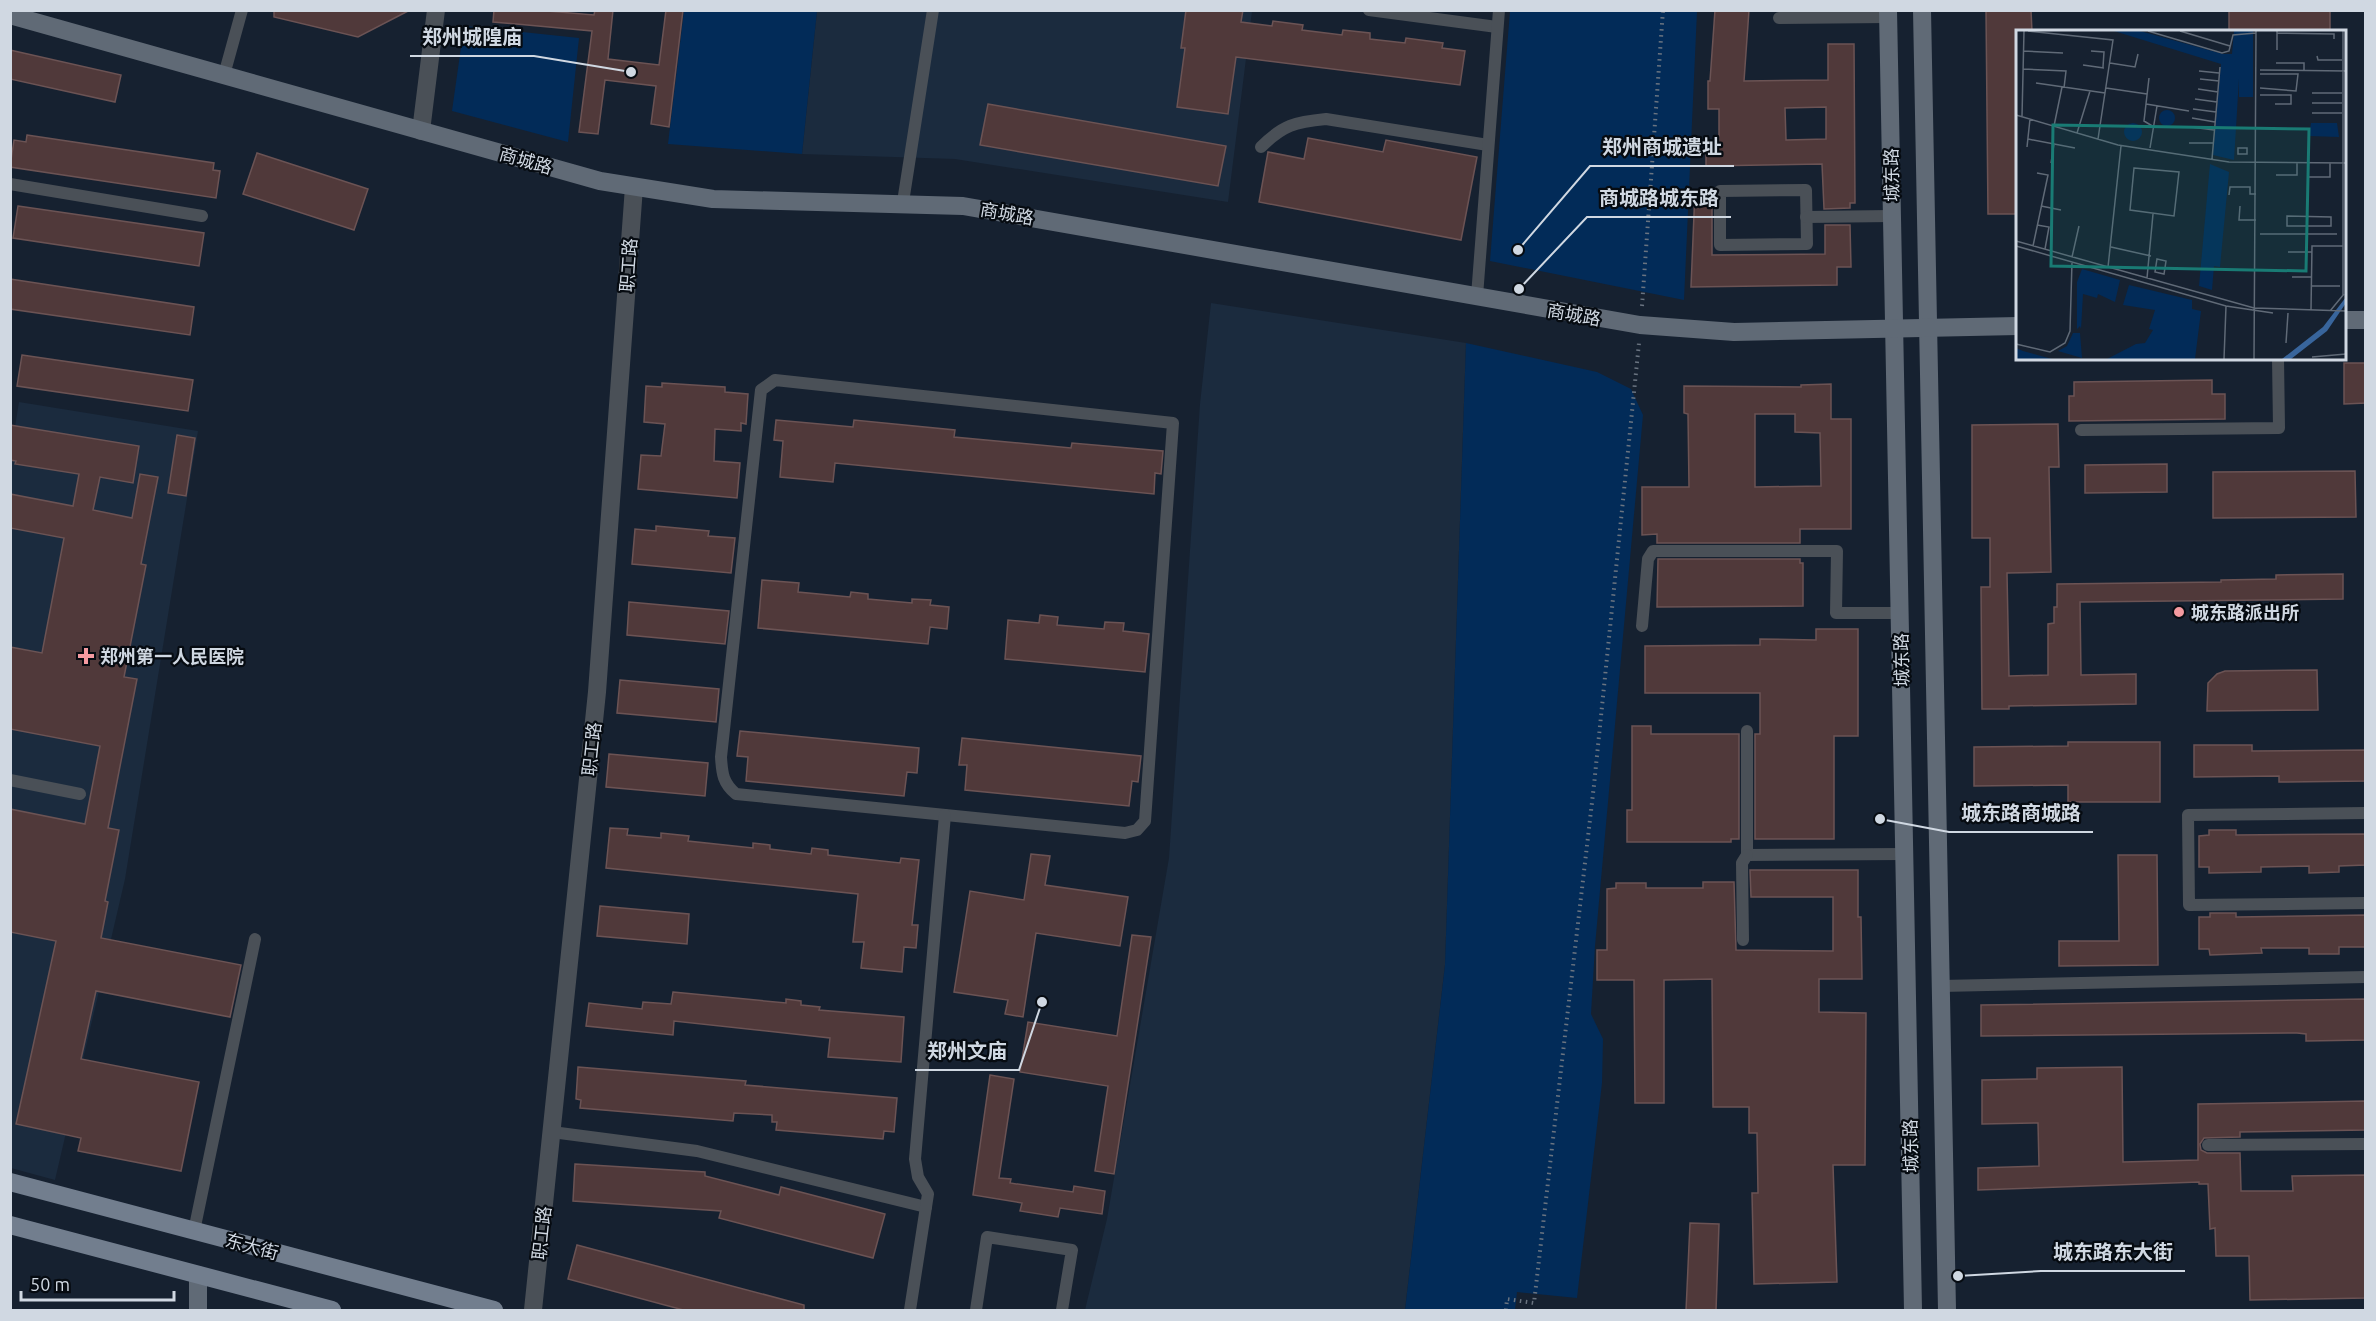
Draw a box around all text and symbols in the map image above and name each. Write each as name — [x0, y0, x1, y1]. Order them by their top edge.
callout: 郑州城隍庙 — [410, 18, 534, 56]
text: 郑州城隍庙 — [422, 25, 522, 48]
inset map — [2016, 30, 2346, 360]
callout: 郑州商城遗址 — [1590, 128, 1734, 166]
text: 郑州商城遗址 — [1602, 135, 1722, 158]
street label: 商城路 — [497, 143, 555, 177]
street label: 城东路 — [1881, 148, 1901, 202]
callout: 商城路城东路 — [1587, 179, 1731, 217]
text: 商城路城东路 — [1599, 186, 1719, 209]
street label: 商城路 — [979, 198, 1035, 228]
street label: 职工路 — [616, 237, 640, 293]
street label: 商城路 — [1546, 299, 1602, 329]
place label: 城东路派出所 — [2191, 602, 2299, 622]
marker: 城东路派出所 — [2172, 605, 2186, 619]
street label: 城东路 — [1891, 633, 1911, 687]
place label: 郑州第一人民医院 — [100, 646, 244, 666]
marker: 郑州第一人民医院 — [77, 647, 95, 665]
street label: 职工路 — [578, 721, 604, 777]
callout: 城东路商城路 — [1949, 794, 2093, 832]
text: 城东路商城路 — [1961, 801, 2081, 824]
callout: 郑州文庙 — [915, 1032, 1019, 1070]
text: 郑州文庙 — [927, 1039, 1007, 1062]
street label: 城东路 — [1900, 1119, 1920, 1173]
street label: 职工路 — [528, 1205, 554, 1261]
street label: 东大街 — [223, 1229, 281, 1263]
callout: 城东路东大街 — [2041, 1233, 2185, 1271]
text: 城东路东大街 — [2053, 1240, 2173, 1263]
scale bar — [21, 1264, 174, 1302]
text: 50 m — [30, 1274, 70, 1294]

